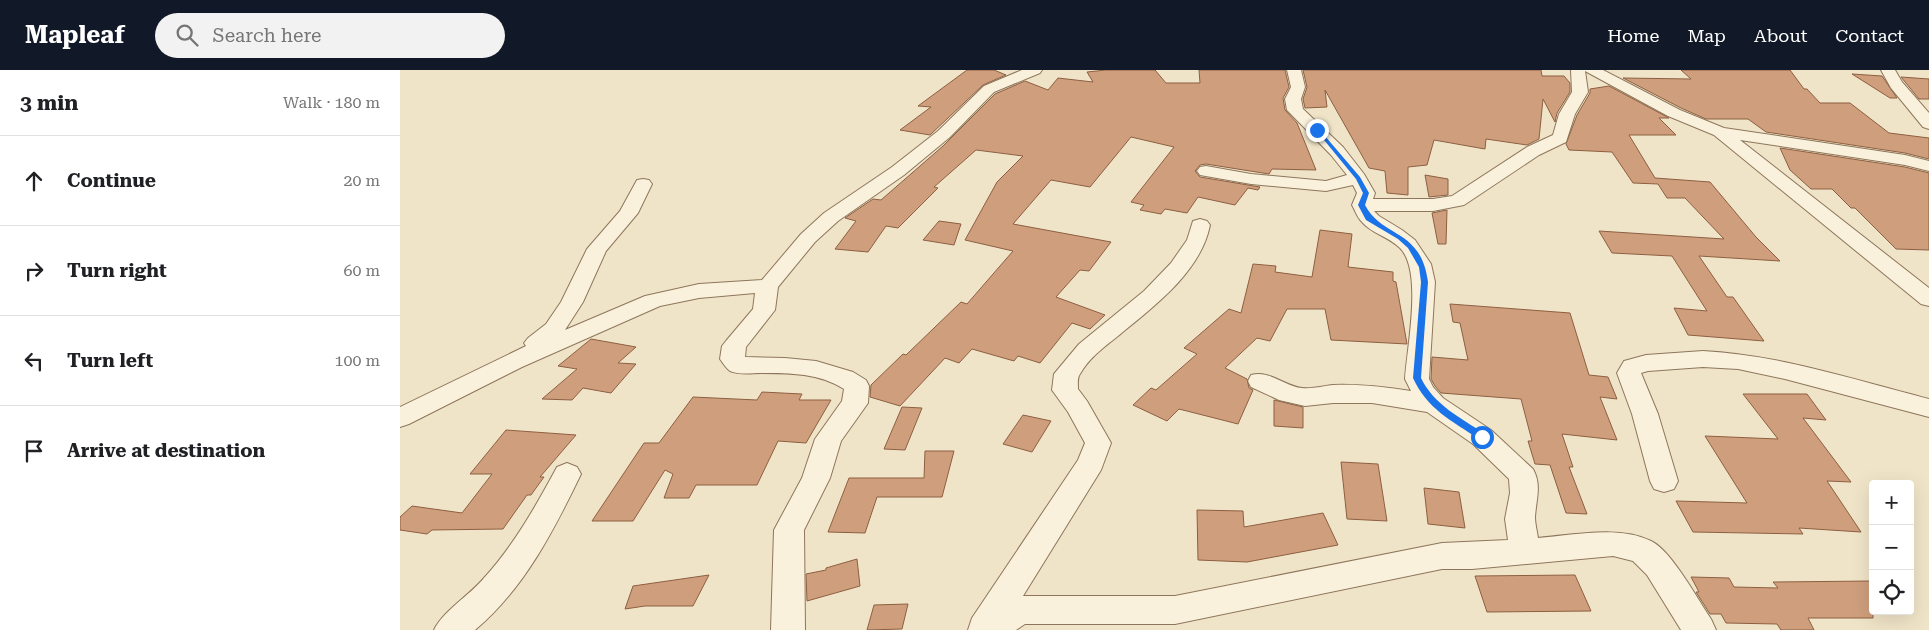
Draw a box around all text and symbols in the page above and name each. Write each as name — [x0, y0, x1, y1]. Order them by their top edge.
search box — [155, 13, 505, 58]
text: Mapleaf — [25, 21, 125, 49]
icon: search — [173, 21, 201, 49]
text: Search here — [213, 24, 321, 47]
text: Home — [1607, 25, 1659, 46]
text: Map — [1687, 25, 1726, 46]
text: About — [1754, 25, 1807, 46]
text: Contact — [1835, 25, 1904, 46]
text: 3 min — [20, 91, 78, 115]
text: Walk · 180 m — [283, 93, 380, 112]
route end — [1306, 119, 1329, 142]
icon: ahead — [20, 167, 48, 195]
text: Continue — [67, 169, 156, 192]
text: 20 m — [343, 171, 380, 190]
icon: right — [20, 257, 48, 285]
text: Turn right — [67, 259, 167, 282]
text: 60 m — [343, 261, 380, 280]
icon: left — [20, 347, 48, 375]
text: Turn left — [67, 349, 153, 372]
text: 100 m — [334, 351, 380, 370]
route start — [1471, 426, 1494, 449]
icon: arrive — [20, 437, 48, 465]
text: Arrive at destination — [67, 439, 265, 462]
map controls — [1869, 480, 1914, 615]
button: + — [1869, 480, 1914, 525]
button: − — [1869, 525, 1914, 570]
button: locate — [1869, 570, 1914, 615]

